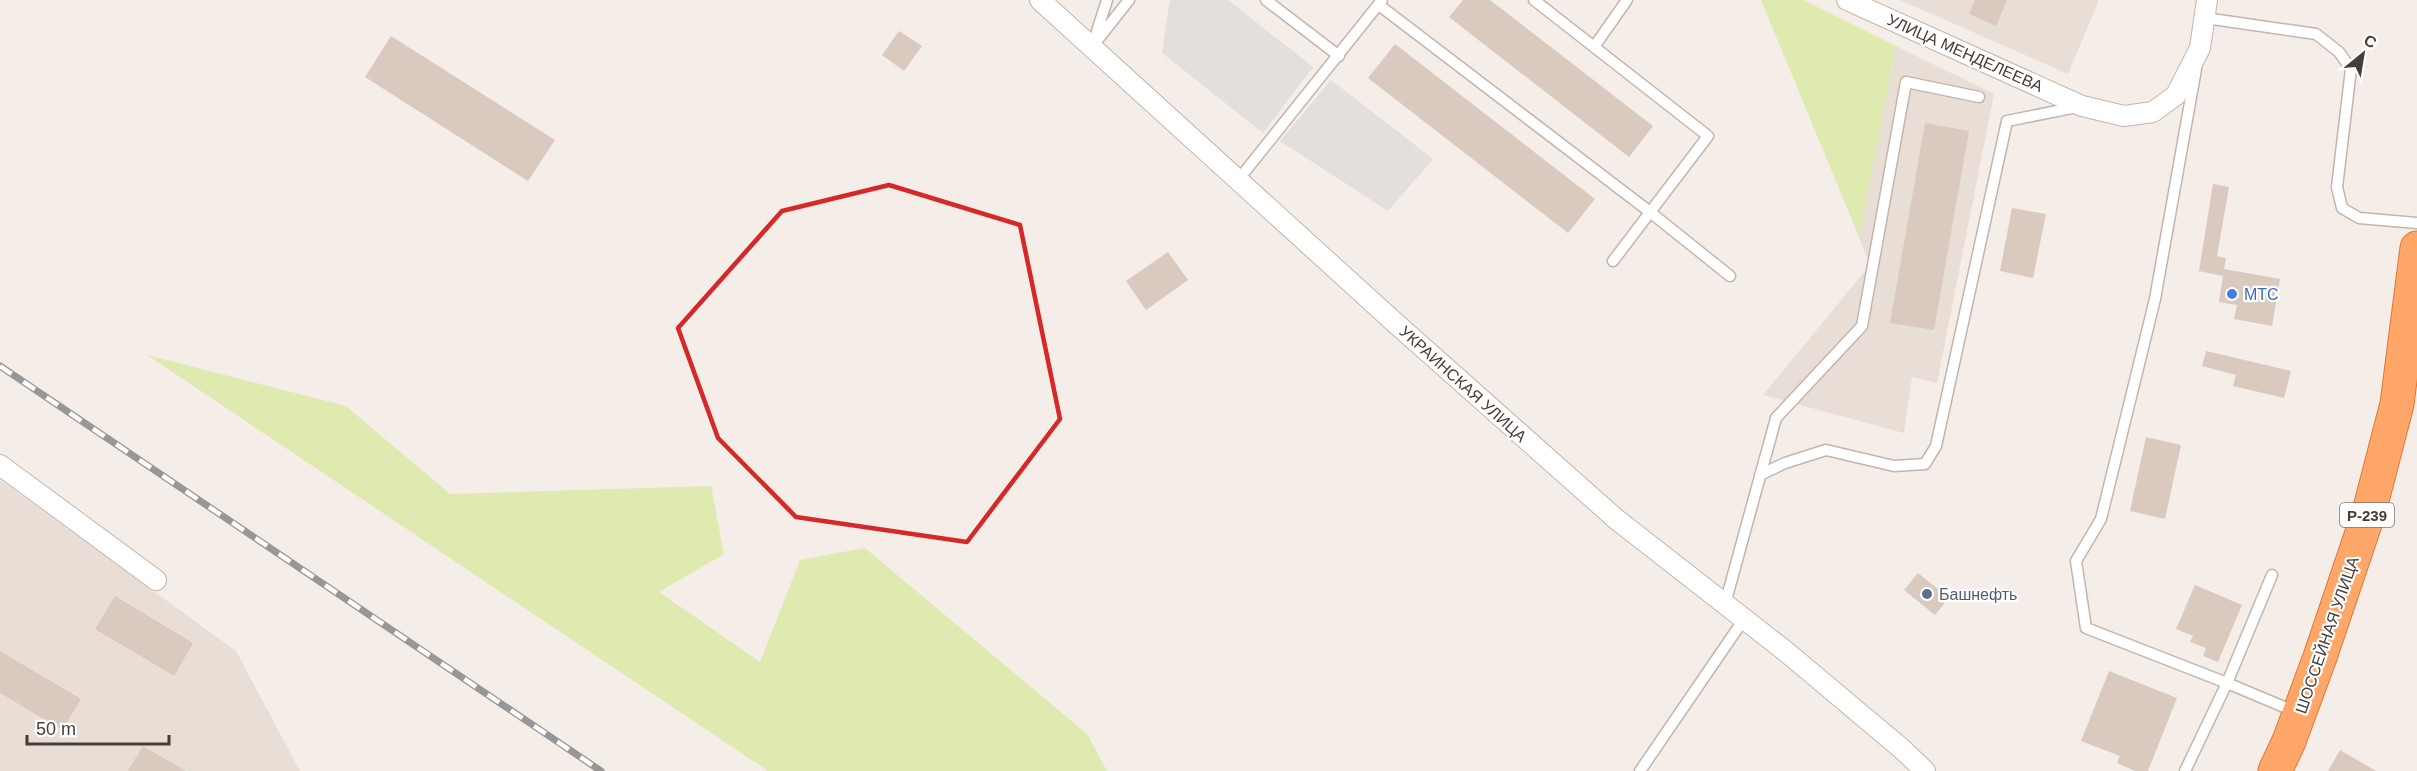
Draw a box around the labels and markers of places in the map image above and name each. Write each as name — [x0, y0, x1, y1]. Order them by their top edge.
place label: МТС — [2244, 286, 2279, 303]
marker: МТС — [2225, 287, 2239, 301]
place label: Башнефть — [1939, 586, 2017, 603]
marker: Башнефть — [1920, 587, 1934, 601]

